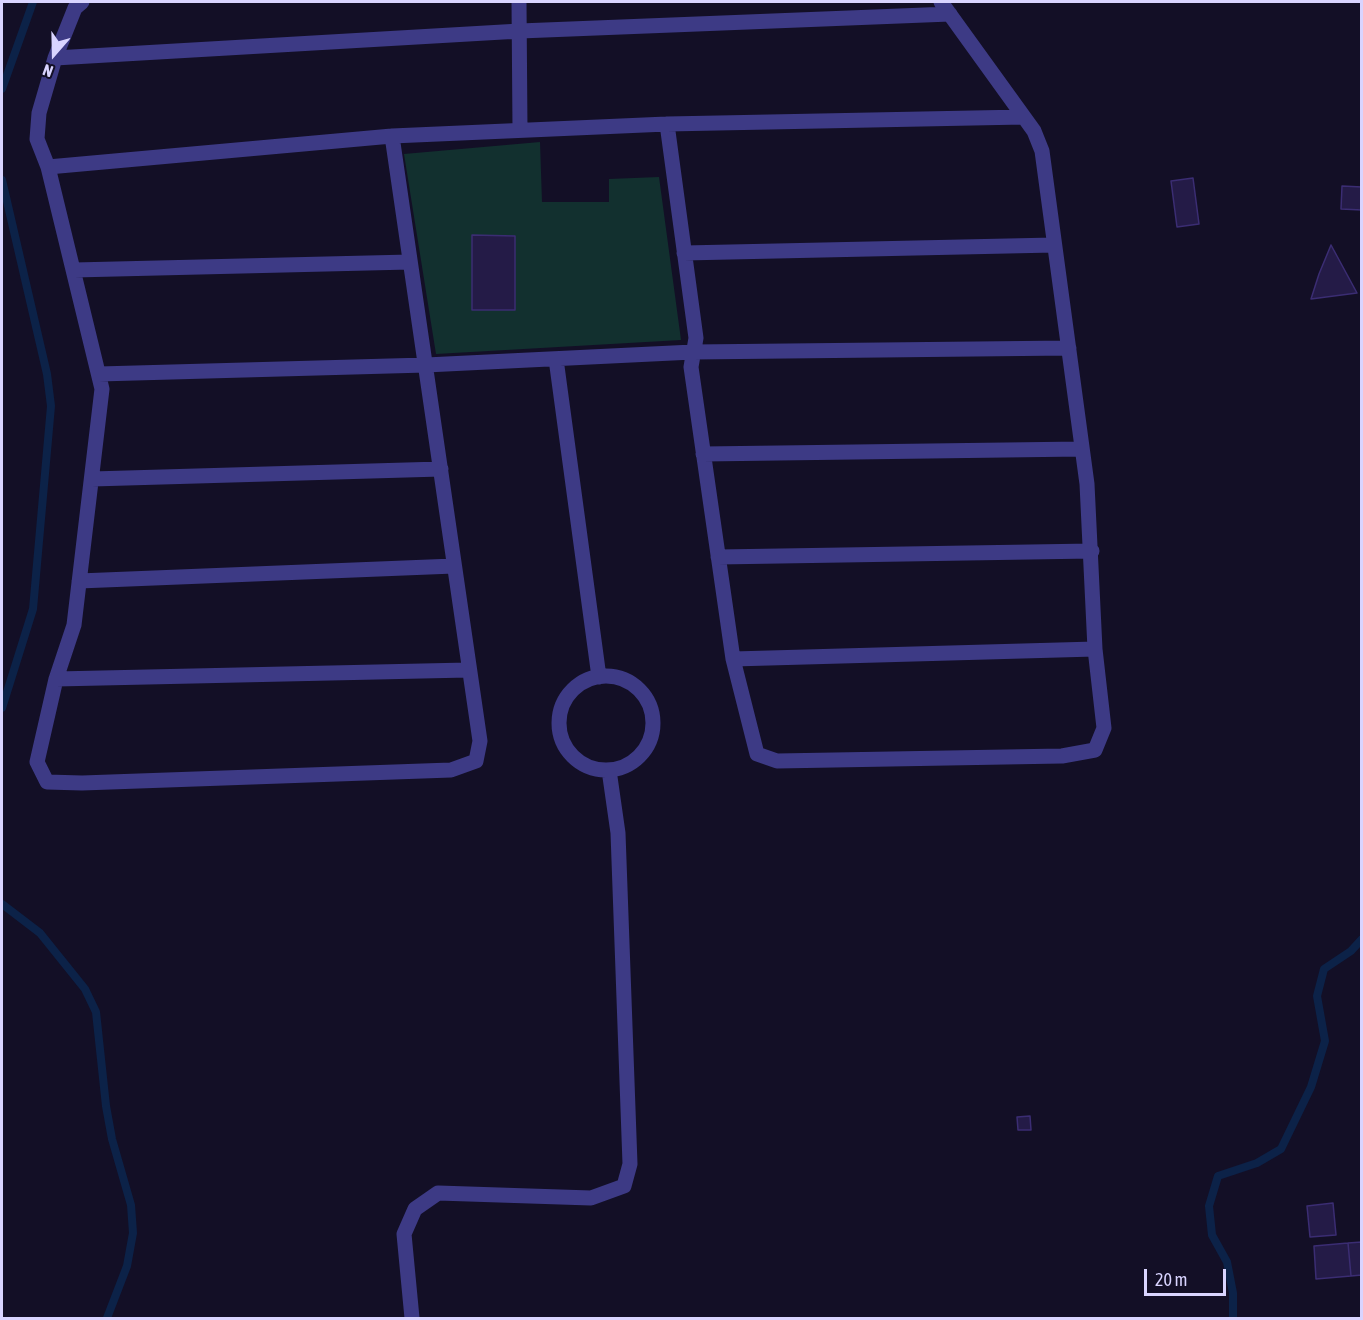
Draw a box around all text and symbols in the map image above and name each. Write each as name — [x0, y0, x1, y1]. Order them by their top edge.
north arrow — [24, 24, 84, 84]
text: N — [40, 61, 55, 81]
scale bar — [1147, 1257, 1230, 1295]
text: 20 m — [1155, 1269, 1187, 1290]

